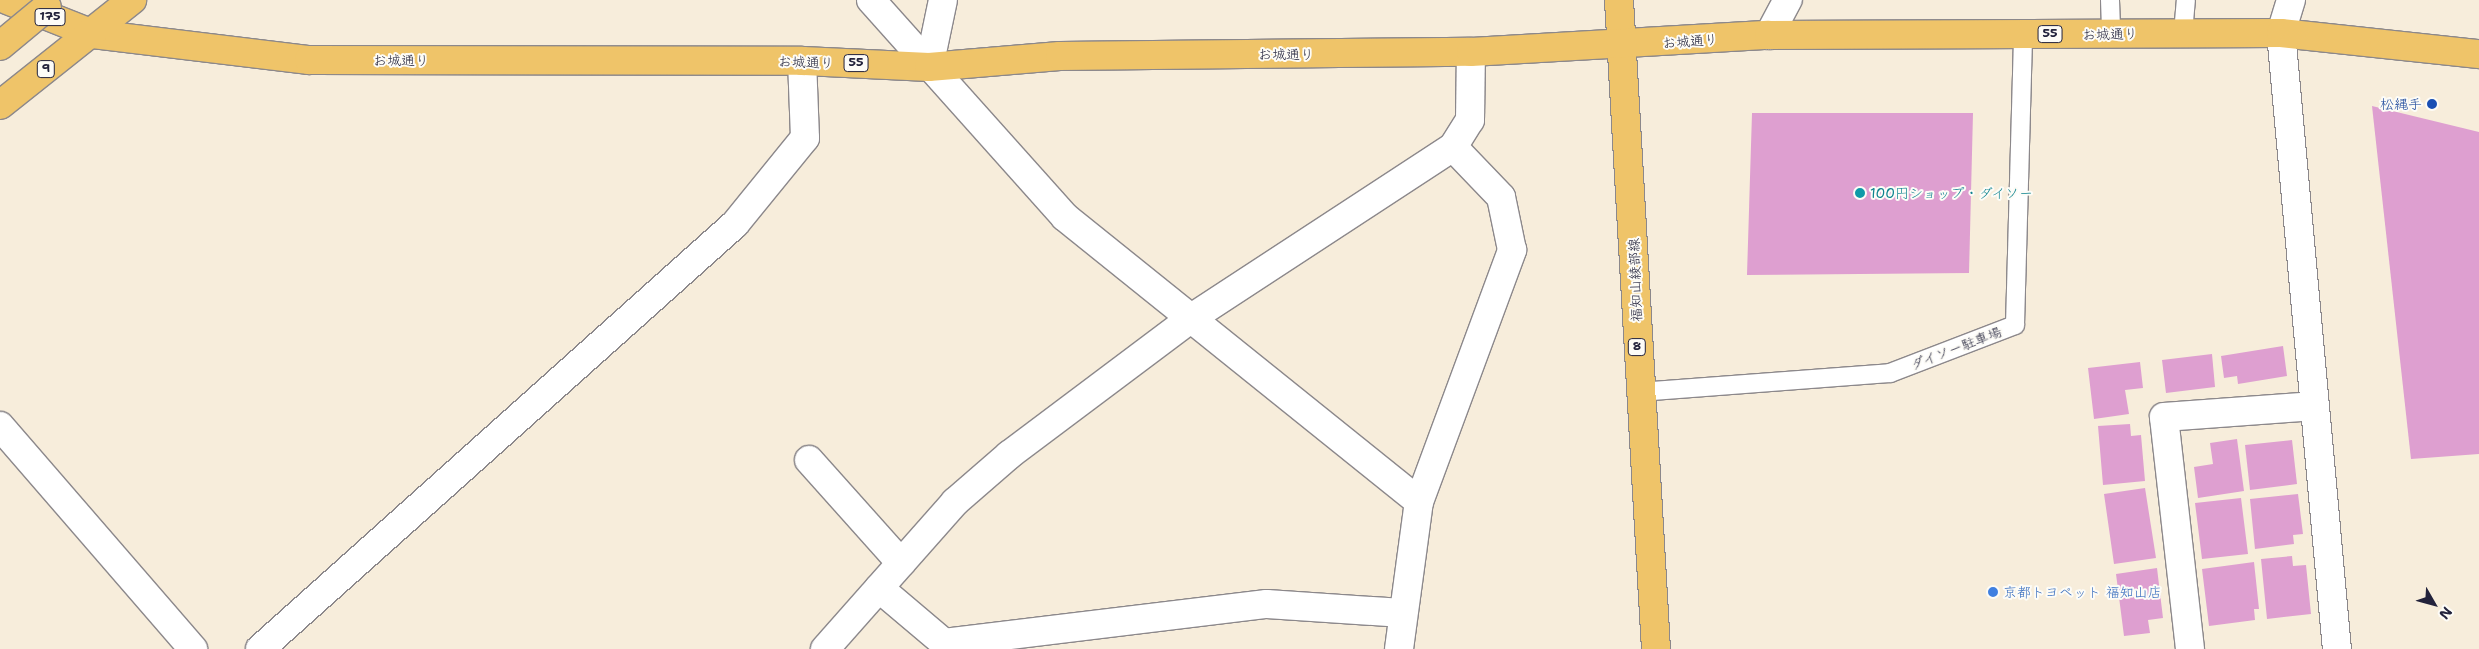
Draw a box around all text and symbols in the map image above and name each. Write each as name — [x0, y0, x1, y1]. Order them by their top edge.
road number: 175 — [34, 8, 66, 26]
road number: 55 — [2038, 24, 2062, 44]
street label: お城通り — [2082, 25, 2138, 43]
street label: お城通り — [1661, 31, 1719, 51]
street label: お城通り — [1258, 46, 1314, 62]
street label: お城通り — [373, 52, 429, 68]
street label: お城通り — [778, 53, 834, 71]
road number: 55 — [844, 54, 868, 72]
road number: 9 — [36, 60, 56, 78]
place label: 松縄手 — [2380, 96, 2422, 112]
marker: 松縄手 — [2426, 98, 2438, 110]
place label: 100円ショップ・ダイソー — [1870, 185, 2035, 201]
marker: 100円ショップ・ダイソー — [1854, 187, 1866, 199]
street label: 福知山綾部線 — [1625, 238, 1645, 322]
street label: ダイソー駐車場 — [1907, 323, 2005, 373]
road number: 8 — [1627, 338, 1647, 357]
north arrow — [2409, 579, 2459, 629]
place label: 京都トヨペット 福知山店 — [2003, 584, 2162, 600]
marker: 京都トヨペット 福知山店 — [1987, 586, 1999, 598]
text: N — [2435, 603, 2456, 623]

